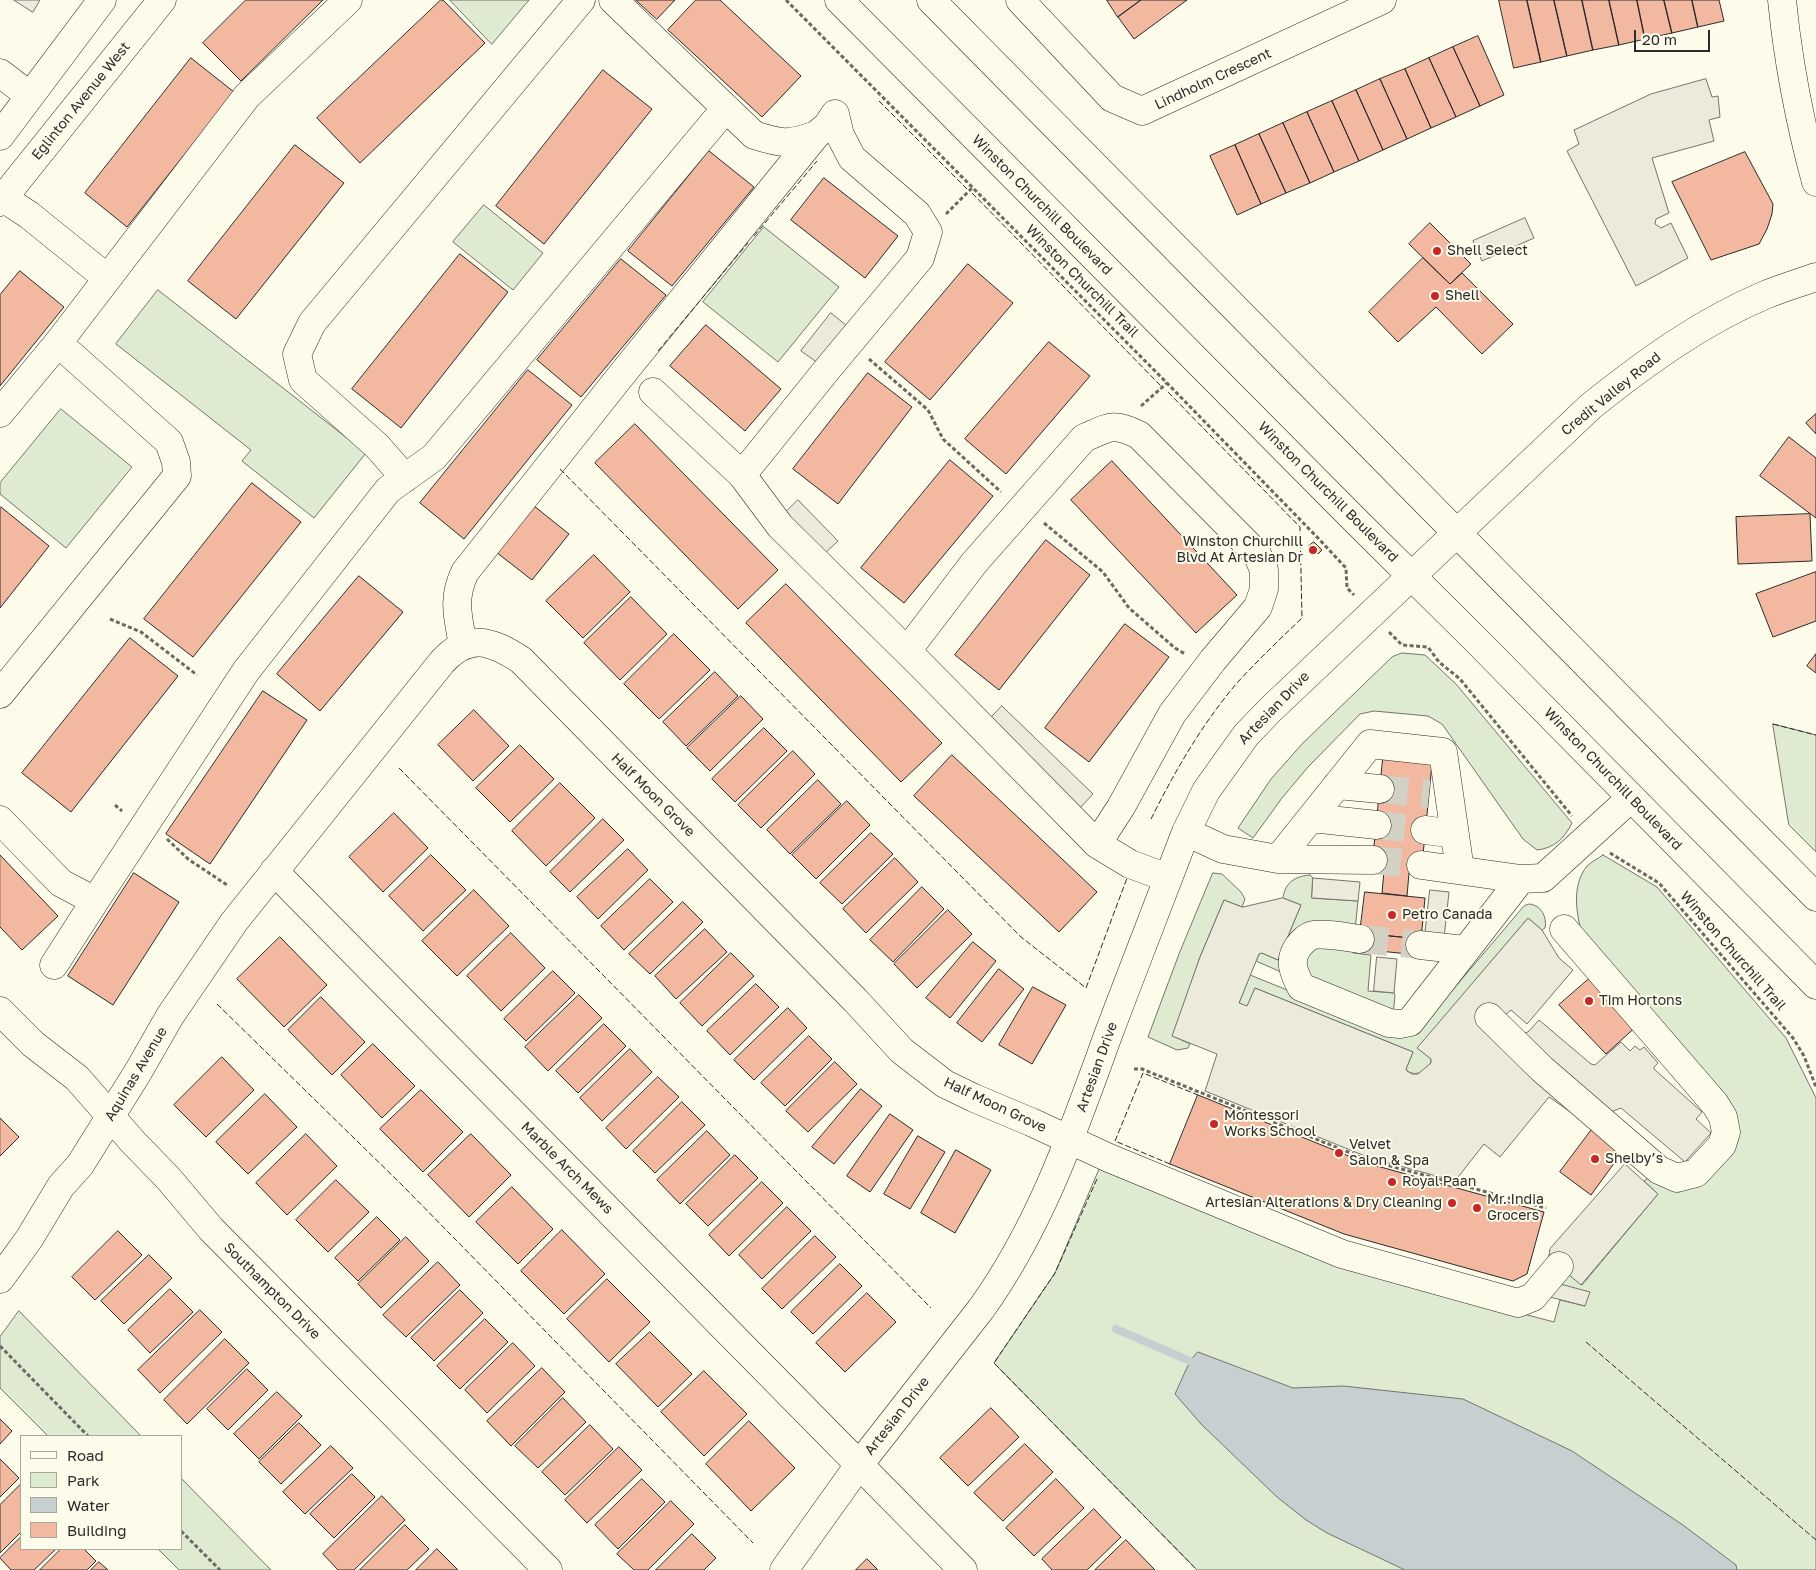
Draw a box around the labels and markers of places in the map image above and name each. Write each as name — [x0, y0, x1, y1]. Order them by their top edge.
place label: Shell Select — [1447, 243, 1528, 259]
marker: Shell Select — [1431, 245, 1443, 257]
place label: Shell — [1445, 288, 1480, 304]
marker: Shell — [1429, 290, 1441, 302]
place label: Winston Churchill Blvd At Artesian Dr — [1177, 534, 1303, 566]
marker: Winston Churchill Blvd At Artesian Dr — [1307, 544, 1319, 556]
place label: Petro Canada — [1402, 907, 1492, 923]
marker: Petro Canada — [1386, 909, 1398, 921]
place label: Tim Hortons — [1599, 993, 1682, 1009]
marker: Tim Hortons — [1583, 995, 1595, 1007]
place label: Montessori Works School — [1224, 1108, 1316, 1140]
marker: Montessori Works School — [1208, 1118, 1220, 1130]
place label: Velvet Salon & Spa — [1349, 1137, 1429, 1170]
marker: Velvet Salon & Spa — [1333, 1147, 1345, 1159]
place label: Shelby’s — [1605, 1151, 1663, 1167]
marker: Shelby’s — [1589, 1153, 1601, 1165]
place label: Royal Paan — [1402, 1174, 1476, 1190]
marker: Royal Paan — [1386, 1176, 1398, 1188]
place label: Mr. India Grocers — [1487, 1192, 1544, 1224]
place label: Artesian Alterations & Dry Cleaning — [1205, 1195, 1442, 1211]
marker: Artesian Alterations & Dry Cleaning — [1446, 1197, 1458, 1209]
marker: Mr. India Grocers — [1471, 1202, 1483, 1214]

